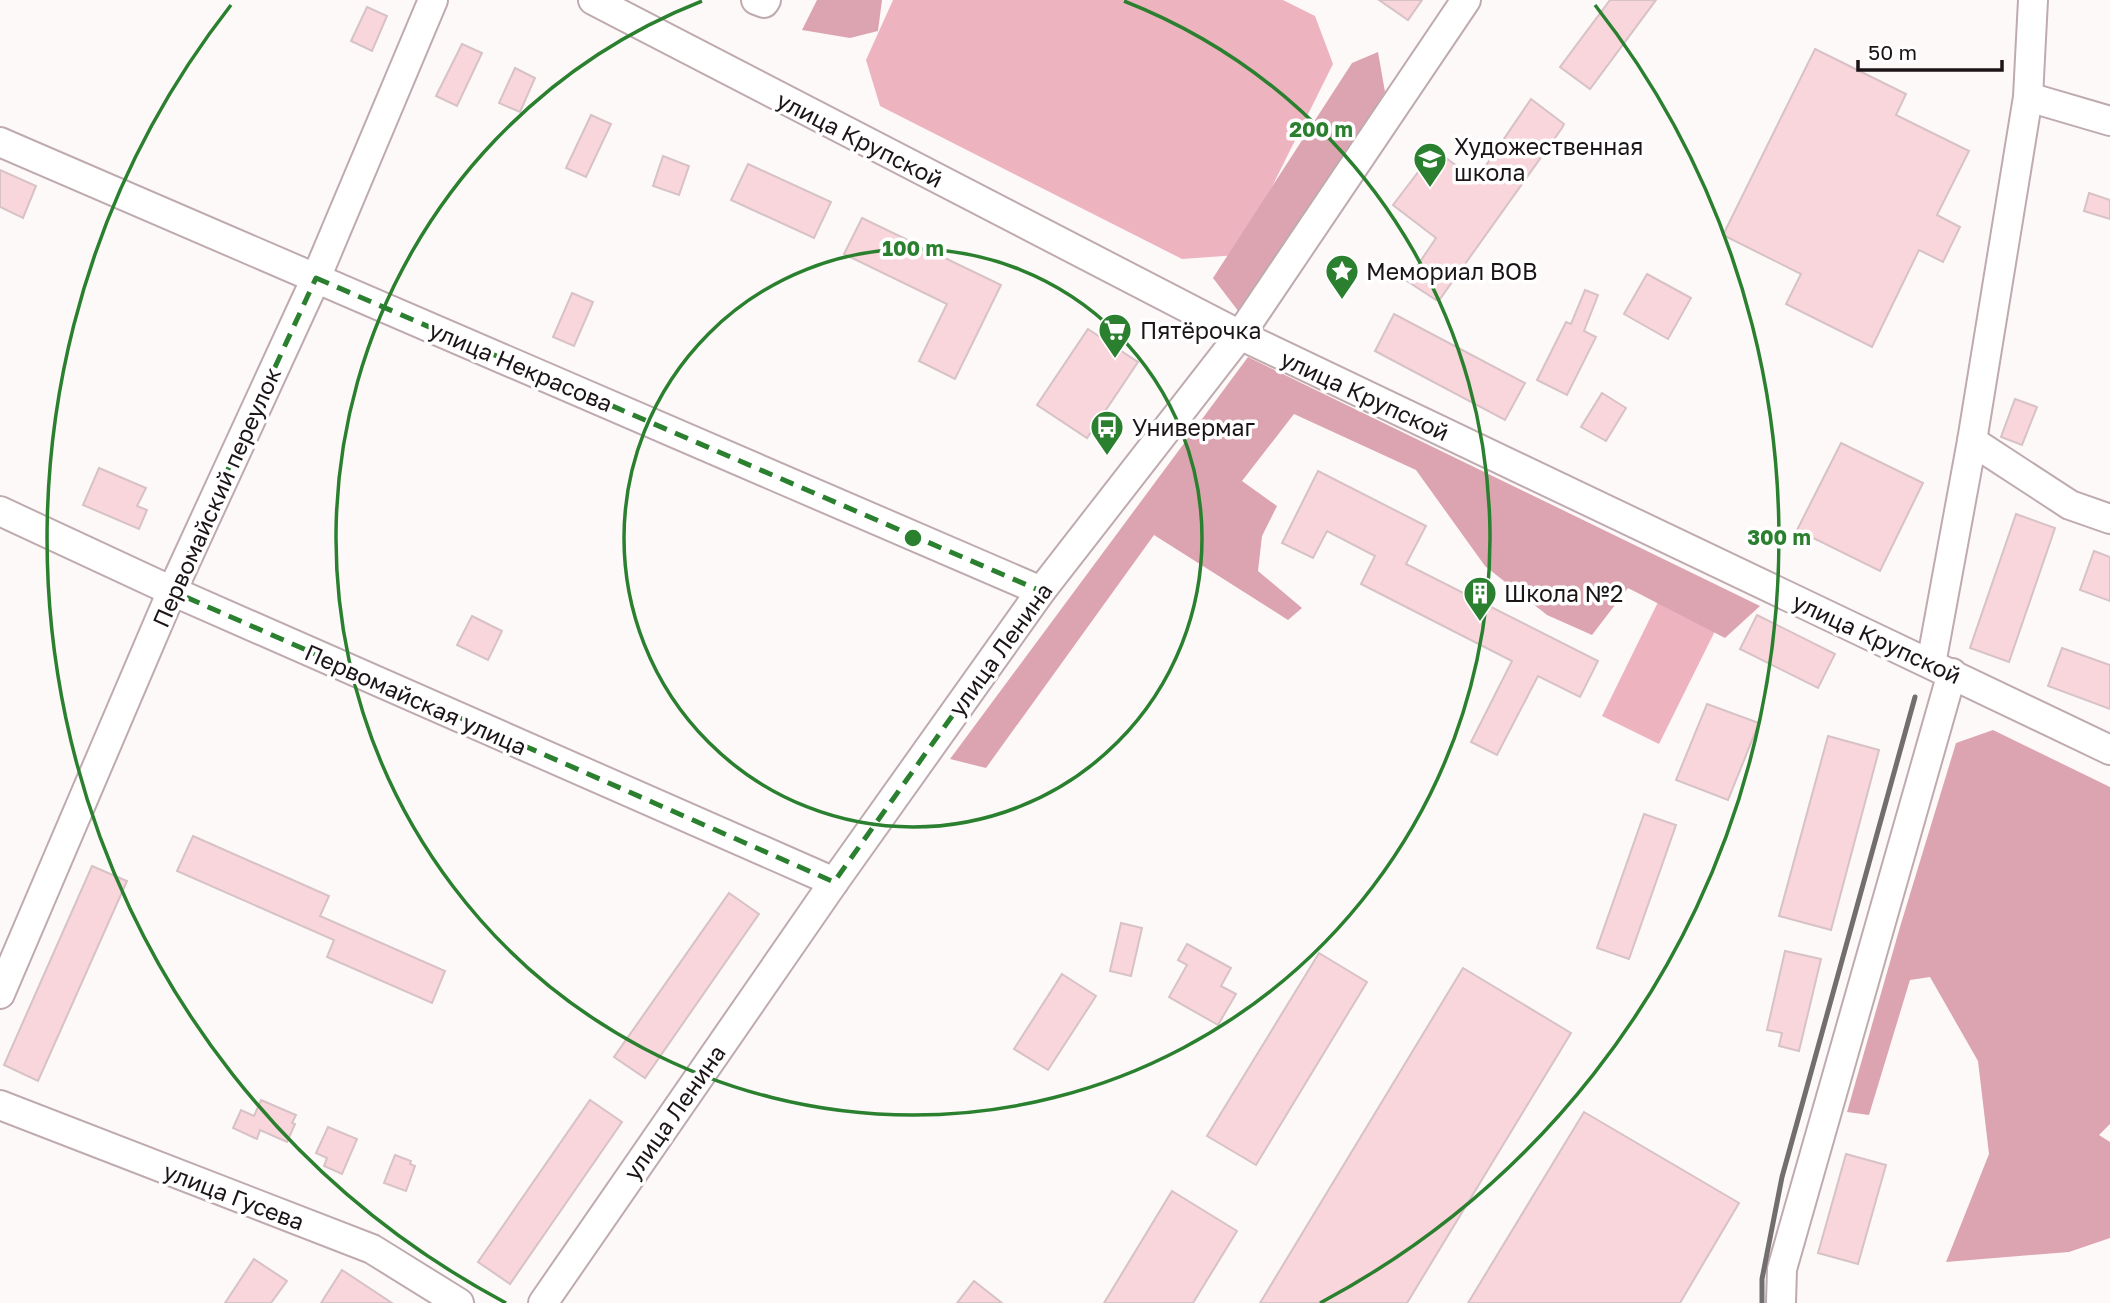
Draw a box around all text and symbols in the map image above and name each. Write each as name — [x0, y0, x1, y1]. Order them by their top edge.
scale bar — [1858, 28, 2002, 72]
text: 50 m — [1868, 39, 1917, 65]
street label: улица Крупской — [772, 85, 948, 193]
text: 200 m — [1289, 116, 1353, 142]
place label: Художественная школа — [1454, 132, 1643, 186]
school or university icon: Художественная школа — [1411, 140, 1449, 189]
text: 100 m — [882, 235, 944, 261]
place icon: Мемориал ВОВ — [1323, 252, 1361, 301]
place label: Мемориал ВОВ — [1366, 257, 1537, 285]
supermarket icon: Пятёрочка — [1096, 311, 1134, 360]
street label: улица Некрасова — [425, 315, 617, 417]
place label: Пятёрочка — [1140, 316, 1261, 344]
street label: улица Крупской — [1276, 344, 1454, 446]
street label: Первомайский переулок — [146, 363, 286, 631]
bus stop icon: Универмаг — [1088, 408, 1126, 457]
place label: Универмаг — [1132, 413, 1256, 441]
text: 300 m — [1747, 524, 1811, 550]
centre of rings — [901, 526, 925, 550]
building icon: Школа №2 — [1461, 574, 1499, 623]
street label: улица Ленина — [942, 577, 1058, 721]
place label: Школа №2 — [1504, 579, 1623, 607]
street label: улица Крупской — [1788, 587, 1966, 689]
street label: Первомайская улица — [301, 637, 531, 761]
street label: улица Ленина — [617, 1039, 731, 1185]
street label: улица Гусева — [160, 1156, 308, 1236]

